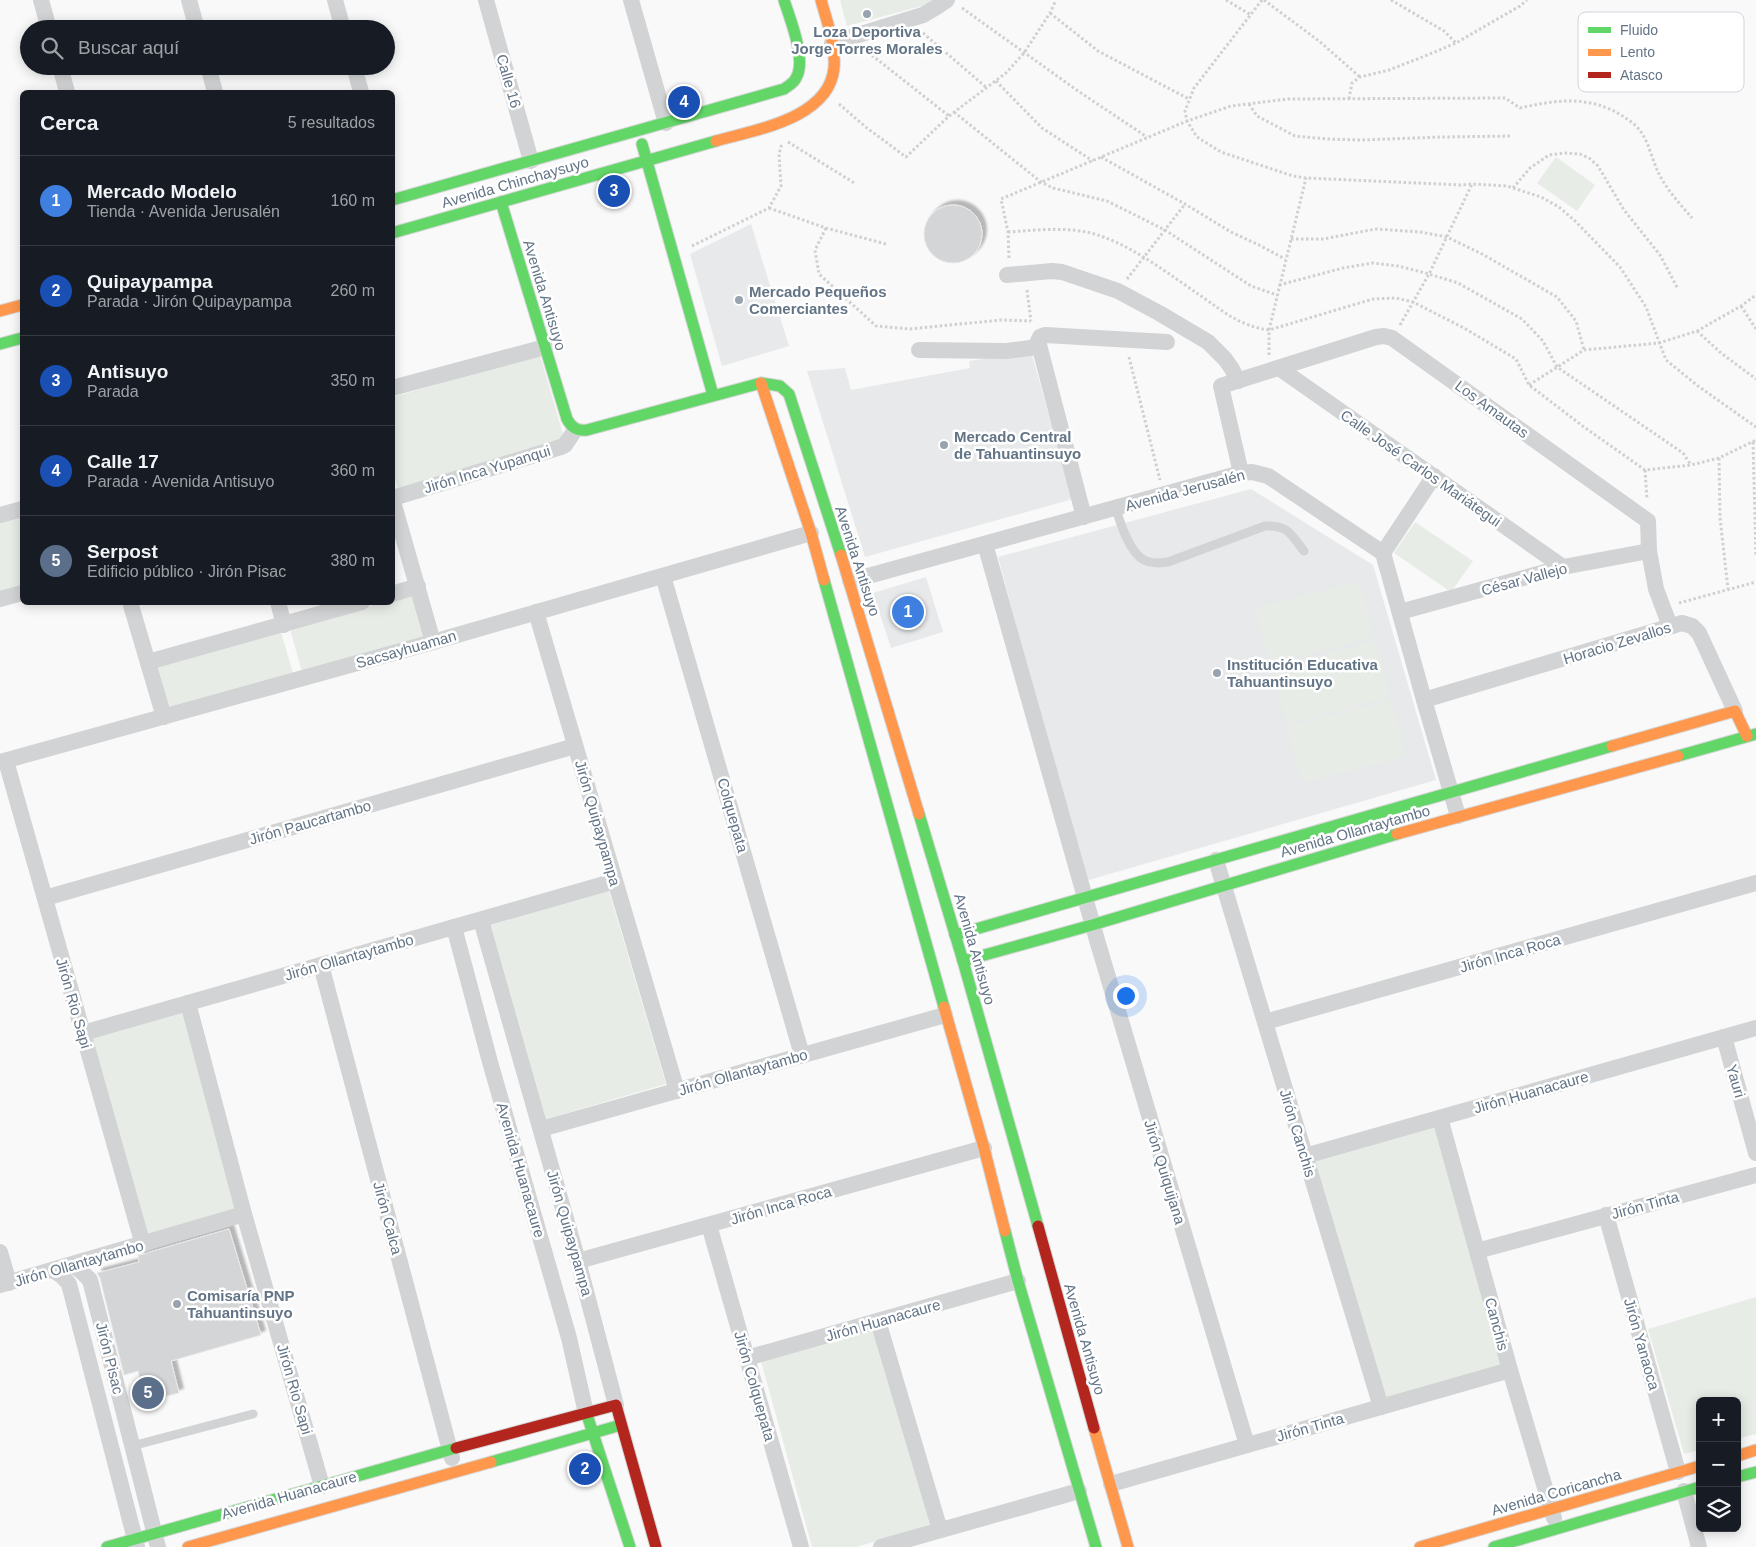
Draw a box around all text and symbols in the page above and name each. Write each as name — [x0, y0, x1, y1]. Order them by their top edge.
marker: Loza Deportiva Jorge Torres Morales — [861, 8, 873, 20]
legend — [1578, 12, 1744, 92]
search box — [20, 20, 395, 75]
text: Fluido — [1620, 22, 1658, 38]
place label: Loza Deportiva Jorge Torres Morales — [791, 23, 943, 57]
icon: search — [38, 34, 66, 62]
text: Buscar aquí — [78, 37, 179, 58]
text: Lento — [1620, 44, 1655, 60]
street label: Calle 16 — [493, 52, 525, 110]
text: Atasco — [1620, 67, 1663, 83]
pin: 4 — [668, 83, 700, 121]
text: Cerca — [40, 111, 98, 134]
text: 5 resultados — [288, 114, 375, 131]
street label: Avenida Chinchaysuyo — [439, 153, 591, 211]
pin: 3 — [598, 172, 630, 210]
text: Mercado Modelo — [87, 181, 237, 202]
text: 1 — [52, 192, 60, 209]
text: 160 m — [331, 192, 375, 209]
text: Tienda · Avenida Jerusalén — [87, 203, 280, 220]
street label: Avenida Antisuyo — [520, 238, 570, 352]
text: Quipaypampa — [87, 271, 213, 292]
text: 2 — [52, 282, 60, 299]
text: 260 m — [331, 282, 375, 299]
place label: Mercado Pequeños Comerciantes — [749, 283, 887, 317]
text: Parada · Jirón Quipaypampa — [87, 293, 292, 310]
marker: Mercado Pequeños Comerciantes — [733, 294, 745, 306]
text: Antisuyo — [87, 361, 168, 382]
text: 3 — [52, 372, 60, 389]
text: 350 m — [331, 372, 375, 389]
street label: Los Amautas — [1452, 377, 1532, 441]
text: Parada — [87, 383, 139, 400]
street label: Calle José Carlos Mariátegui — [1338, 406, 1504, 530]
place label: Mercado Central de Tahuantinsuyo — [954, 428, 1081, 462]
marker: Mercado Central de Tahuantinsuyo — [938, 439, 950, 451]
street label: Jirón Inca Yupanqui — [422, 442, 552, 496]
text: Calle 17 — [87, 451, 159, 472]
text: 4 — [52, 462, 60, 479]
text: 360 m — [331, 462, 375, 479]
street label: Avenida Jerusalén — [1123, 466, 1247, 514]
text: Parada · Avenida Antisuyo — [87, 473, 274, 490]
street label: Avenida Antisuyo — [832, 504, 884, 618]
text: Serpost — [87, 541, 158, 562]
text: 5 — [52, 552, 60, 569]
text: 380 m — [331, 552, 375, 569]
street label: César Vallejo — [1479, 559, 1569, 599]
text: Edificio público · Jirón Pisac — [87, 563, 286, 580]
pin: 1 — [892, 593, 924, 631]
street label: Horacio Zevallos — [1561, 619, 1673, 667]
street label: Sacsayhuaman — [354, 627, 458, 671]
place label: Institución Educativa Tahuantinsuyo — [1227, 656, 1379, 690]
marker: Institución Educativa Tahuantinsuyo — [1211, 667, 1223, 679]
street label: Jirón Quipaypampa — [572, 758, 624, 888]
street label: Colquepata — [714, 776, 752, 855]
street label: Jirón Paucartambo — [247, 796, 373, 848]
street label: Avenida Ollantaytambo — [1278, 801, 1432, 861]
street label: Avenida Antisuyo — [951, 891, 999, 1007]
street label: Jirón Ollantaytambo — [283, 930, 415, 984]
street label: Jirón Inca Roca — [1458, 930, 1563, 976]
street label: Jirón Rio Sapi — [53, 956, 95, 1050]
your location — [1113, 983, 1139, 1009]
street label: Jirón Ollantaytambo — [677, 1045, 809, 1099]
street label: Yauri — [1723, 1062, 1749, 1100]
street label: Jirón Huanacaure — [1472, 1068, 1590, 1116]
street label: Jirón Canchis — [1277, 1087, 1319, 1179]
street label: Avenida Huanacaure — [494, 1100, 548, 1240]
street label: Jirón Quiquijana — [1141, 1118, 1189, 1227]
street label: Jirón Quipaypampa — [544, 1168, 596, 1298]
street label: Jirón Calca — [370, 1180, 406, 1257]
street label: Jirón Inca Roca — [729, 1182, 834, 1228]
street label: Jirón Tinta — [1609, 1188, 1681, 1222]
street label: Jirón Ollantaytambo — [13, 1236, 145, 1290]
street label: Avenida Antisuyo — [1061, 1281, 1109, 1397]
place label: Comisaría PNP Tahuantinsuyo — [187, 1287, 295, 1321]
street label: Jirón Huanacaure — [824, 1296, 942, 1344]
street label: Canchis — [1482, 1296, 1512, 1352]
street label: Jirón Yanaoca — [1621, 1296, 1663, 1392]
marker: Comisaría PNP Tahuantinsuyo — [171, 1298, 183, 1310]
street label: Jirón Pisac — [93, 1320, 127, 1396]
street label: Jirón Colquepata — [731, 1329, 779, 1443]
street label: Jirón Rio Sapi — [274, 1342, 316, 1436]
pin: 5 — [132, 1374, 164, 1412]
map controls — [1696, 1397, 1741, 1532]
button: + — [1696, 1397, 1741, 1442]
street label: Jirón Tinta — [1274, 1409, 1346, 1445]
button: − — [1696, 1442, 1741, 1487]
pin: 2 — [569, 1450, 601, 1488]
street label: Avenida Coricancha — [1489, 1465, 1623, 1519]
street label: Avenida Huanacaure — [219, 1468, 359, 1522]
button: layers — [1696, 1487, 1741, 1532]

